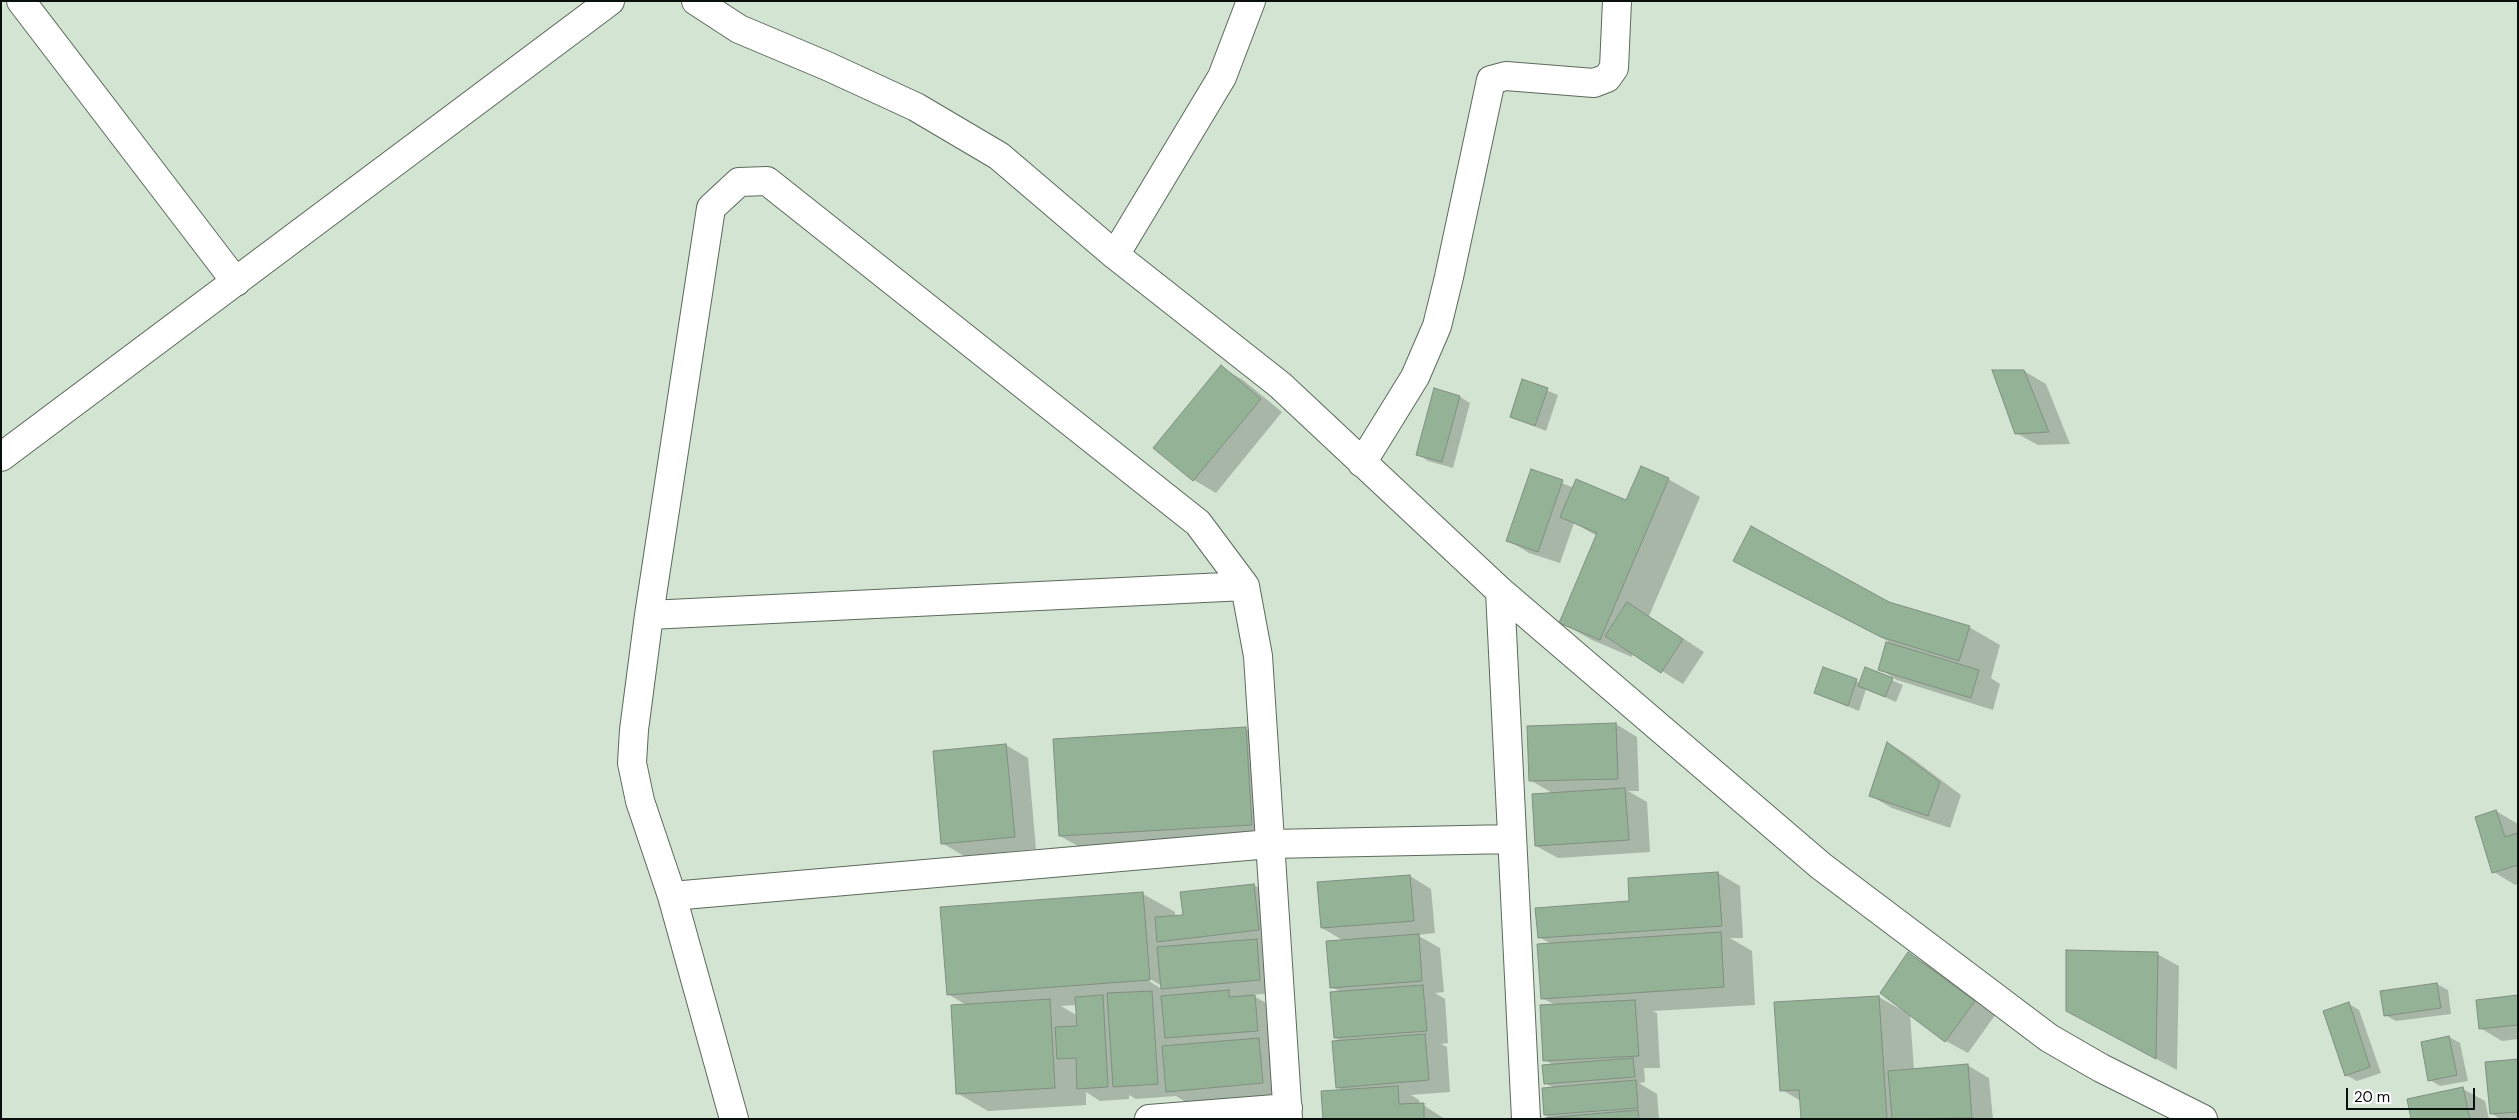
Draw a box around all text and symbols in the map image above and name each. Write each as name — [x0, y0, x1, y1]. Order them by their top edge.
scale bar — [2349, 1078, 2478, 1110]
text: 20 m — [2354, 1087, 2390, 1107]

